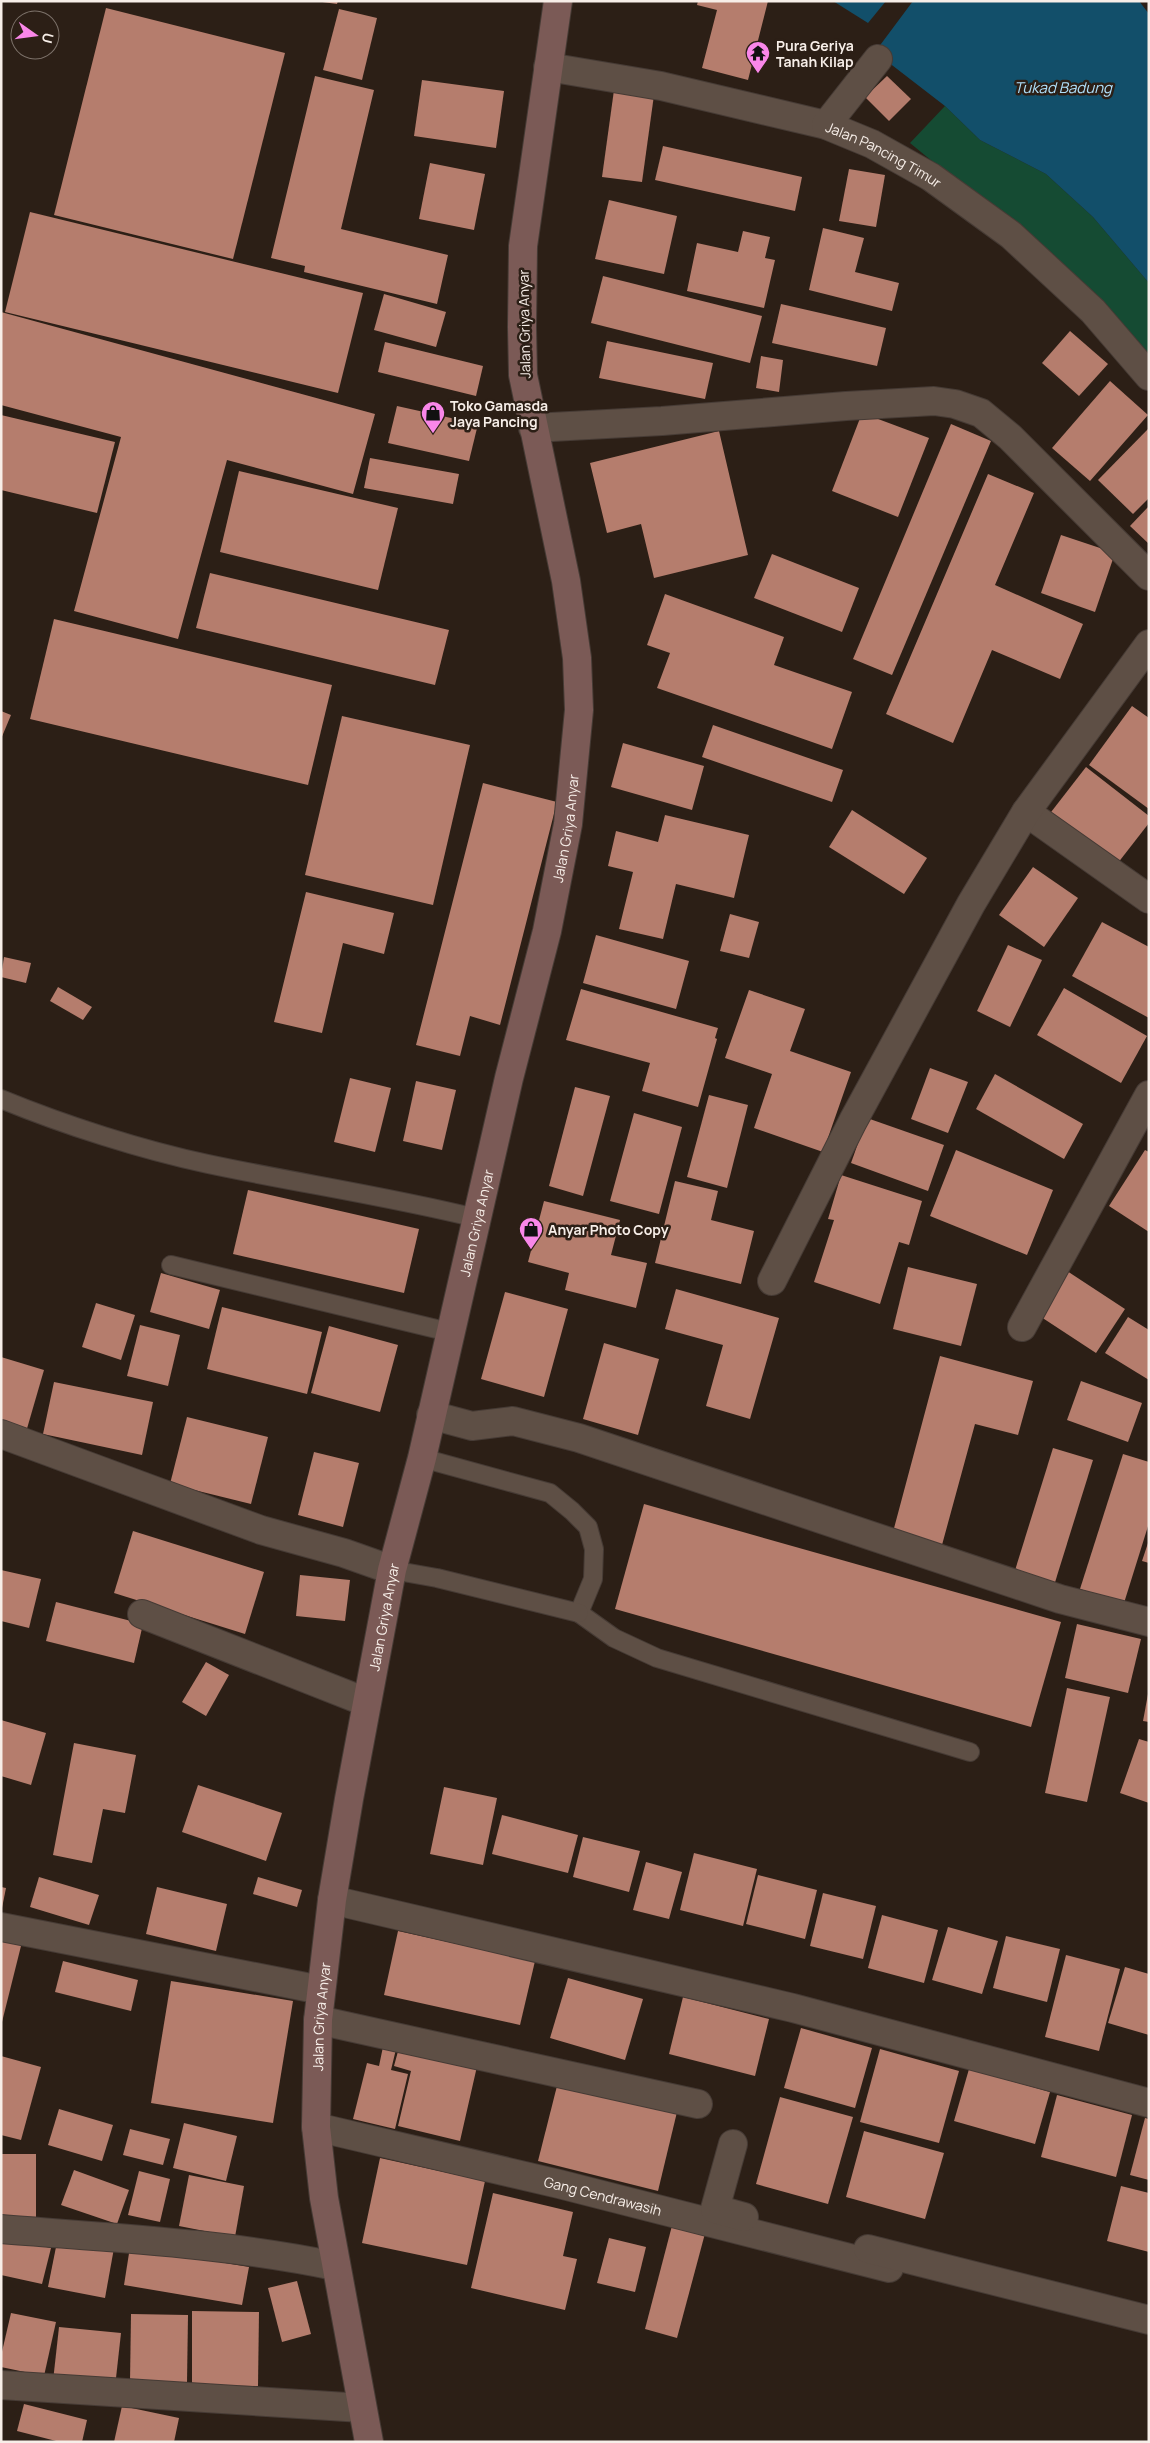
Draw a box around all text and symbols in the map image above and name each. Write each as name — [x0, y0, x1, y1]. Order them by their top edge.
north arrow — [10, 10, 60, 60]
text: U — [38, 31, 59, 45]
place label: Pura Geriya Tanah Kilap — [776, 36, 854, 71]
temple icon: Pura Geriya Tanah Kilap — [745, 40, 771, 74]
water label: Tukad Badung — [1014, 77, 1113, 98]
street label: Jalan Pancing Timur — [823, 117, 946, 191]
street label: Jalan Griya Anyar — [514, 269, 534, 379]
place label: Toko Gamasda Jaya Pancing — [450, 396, 548, 431]
shop icon: Toko Gamasda Jaya Pancing — [420, 400, 446, 434]
street label: Jalan Griya Anyar — [547, 773, 582, 884]
street label: Jalan Griya Anyar — [454, 1167, 497, 1278]
shop icon: Anyar Photo Copy — [518, 1216, 544, 1250]
place label: Anyar Photo Copy — [548, 1220, 669, 1239]
street label: Jalan Griya Anyar — [364, 1561, 403, 1672]
street label: Jalan Griya Anyar — [308, 1961, 334, 2071]
street label: Gang Cendrawasih — [542, 2171, 664, 2219]

